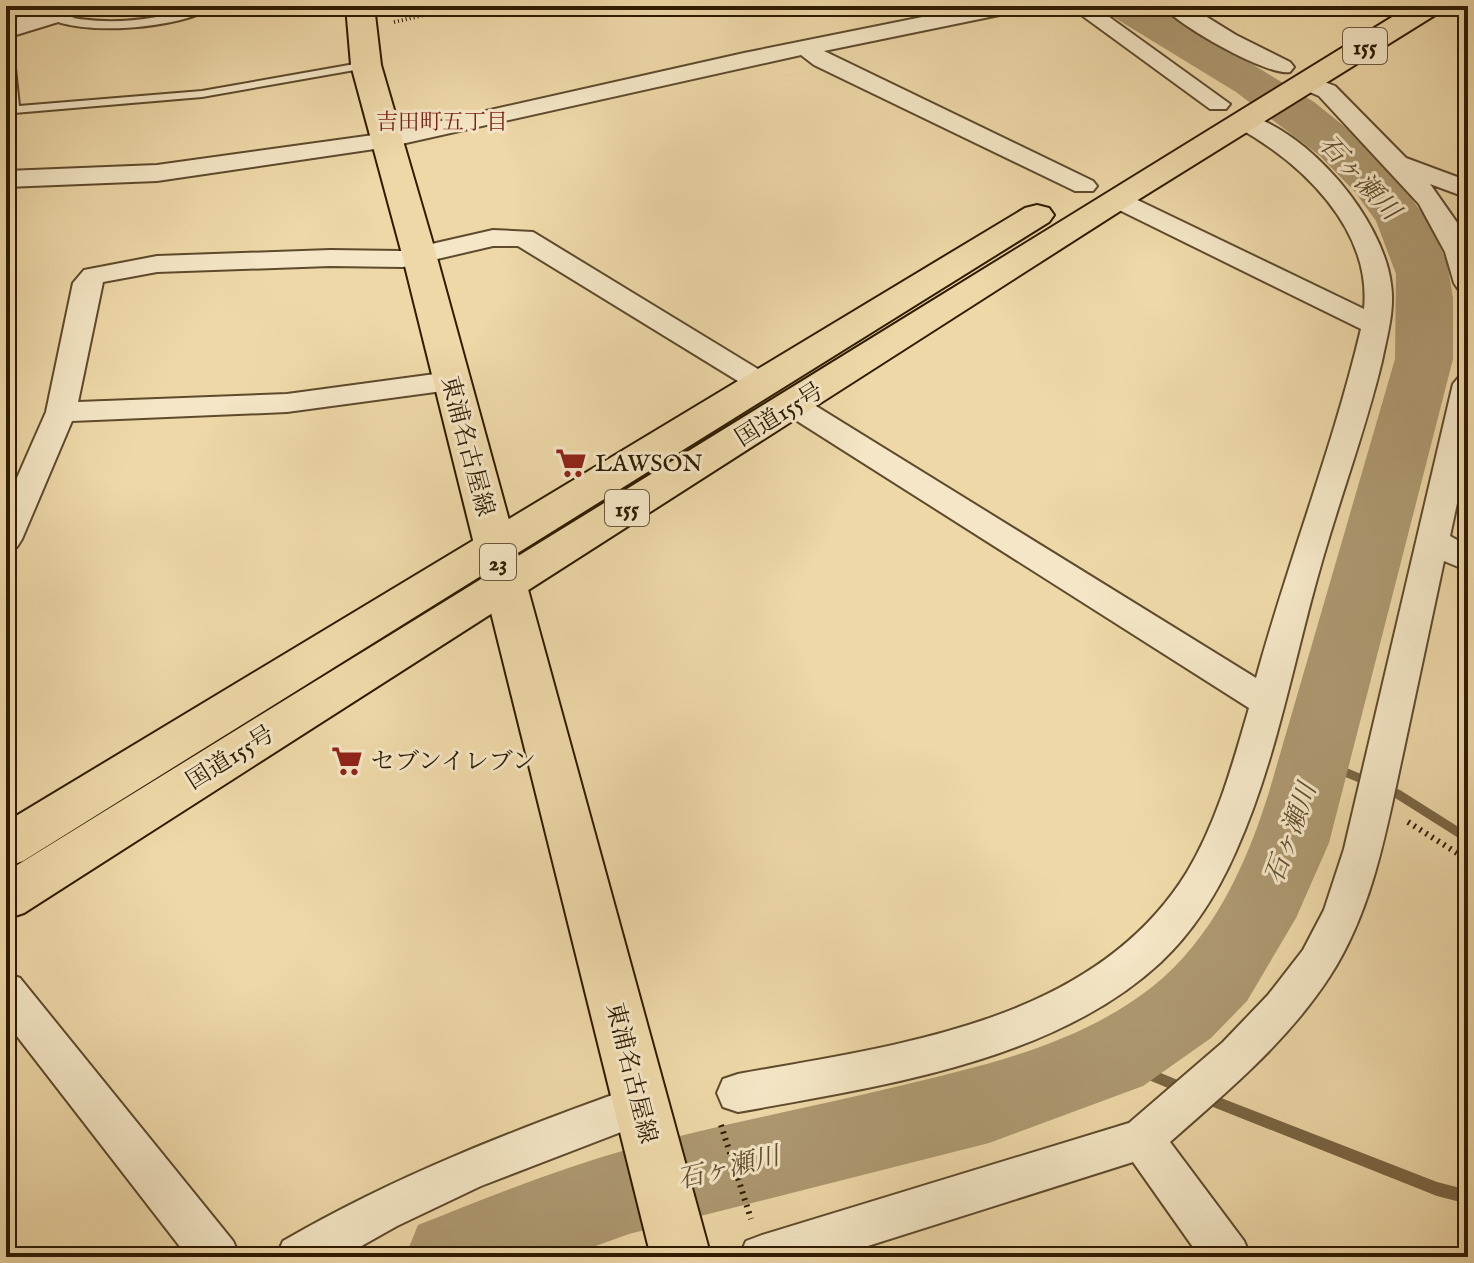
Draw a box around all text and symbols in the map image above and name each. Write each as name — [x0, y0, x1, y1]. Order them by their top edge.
road number: 155 — [1343, 28, 1387, 64]
district label: 吉田町五丁目 — [376, 109, 508, 137]
water label: 石ヶ瀬川 — [1311, 129, 1408, 229]
street label: 東浦名古屋線 — [433, 373, 500, 520]
street label: 国道155号 — [730, 376, 830, 454]
supermarket icon: LAWSON — [554, 446, 588, 480]
place label: LAWSON — [595, 449, 703, 480]
road number: 155 — [605, 490, 649, 526]
road number: 23 — [480, 544, 516, 580]
street label: 国道155号 — [181, 719, 281, 797]
supermarket icon: セブンイレブン — [330, 744, 364, 778]
place label: セブンイレブン — [371, 747, 536, 778]
water label: 石ヶ瀬川 — [1258, 776, 1326, 888]
street label: 東浦名古屋線 — [598, 1000, 663, 1147]
water label: 石ヶ瀬川 — [674, 1139, 786, 1197]

